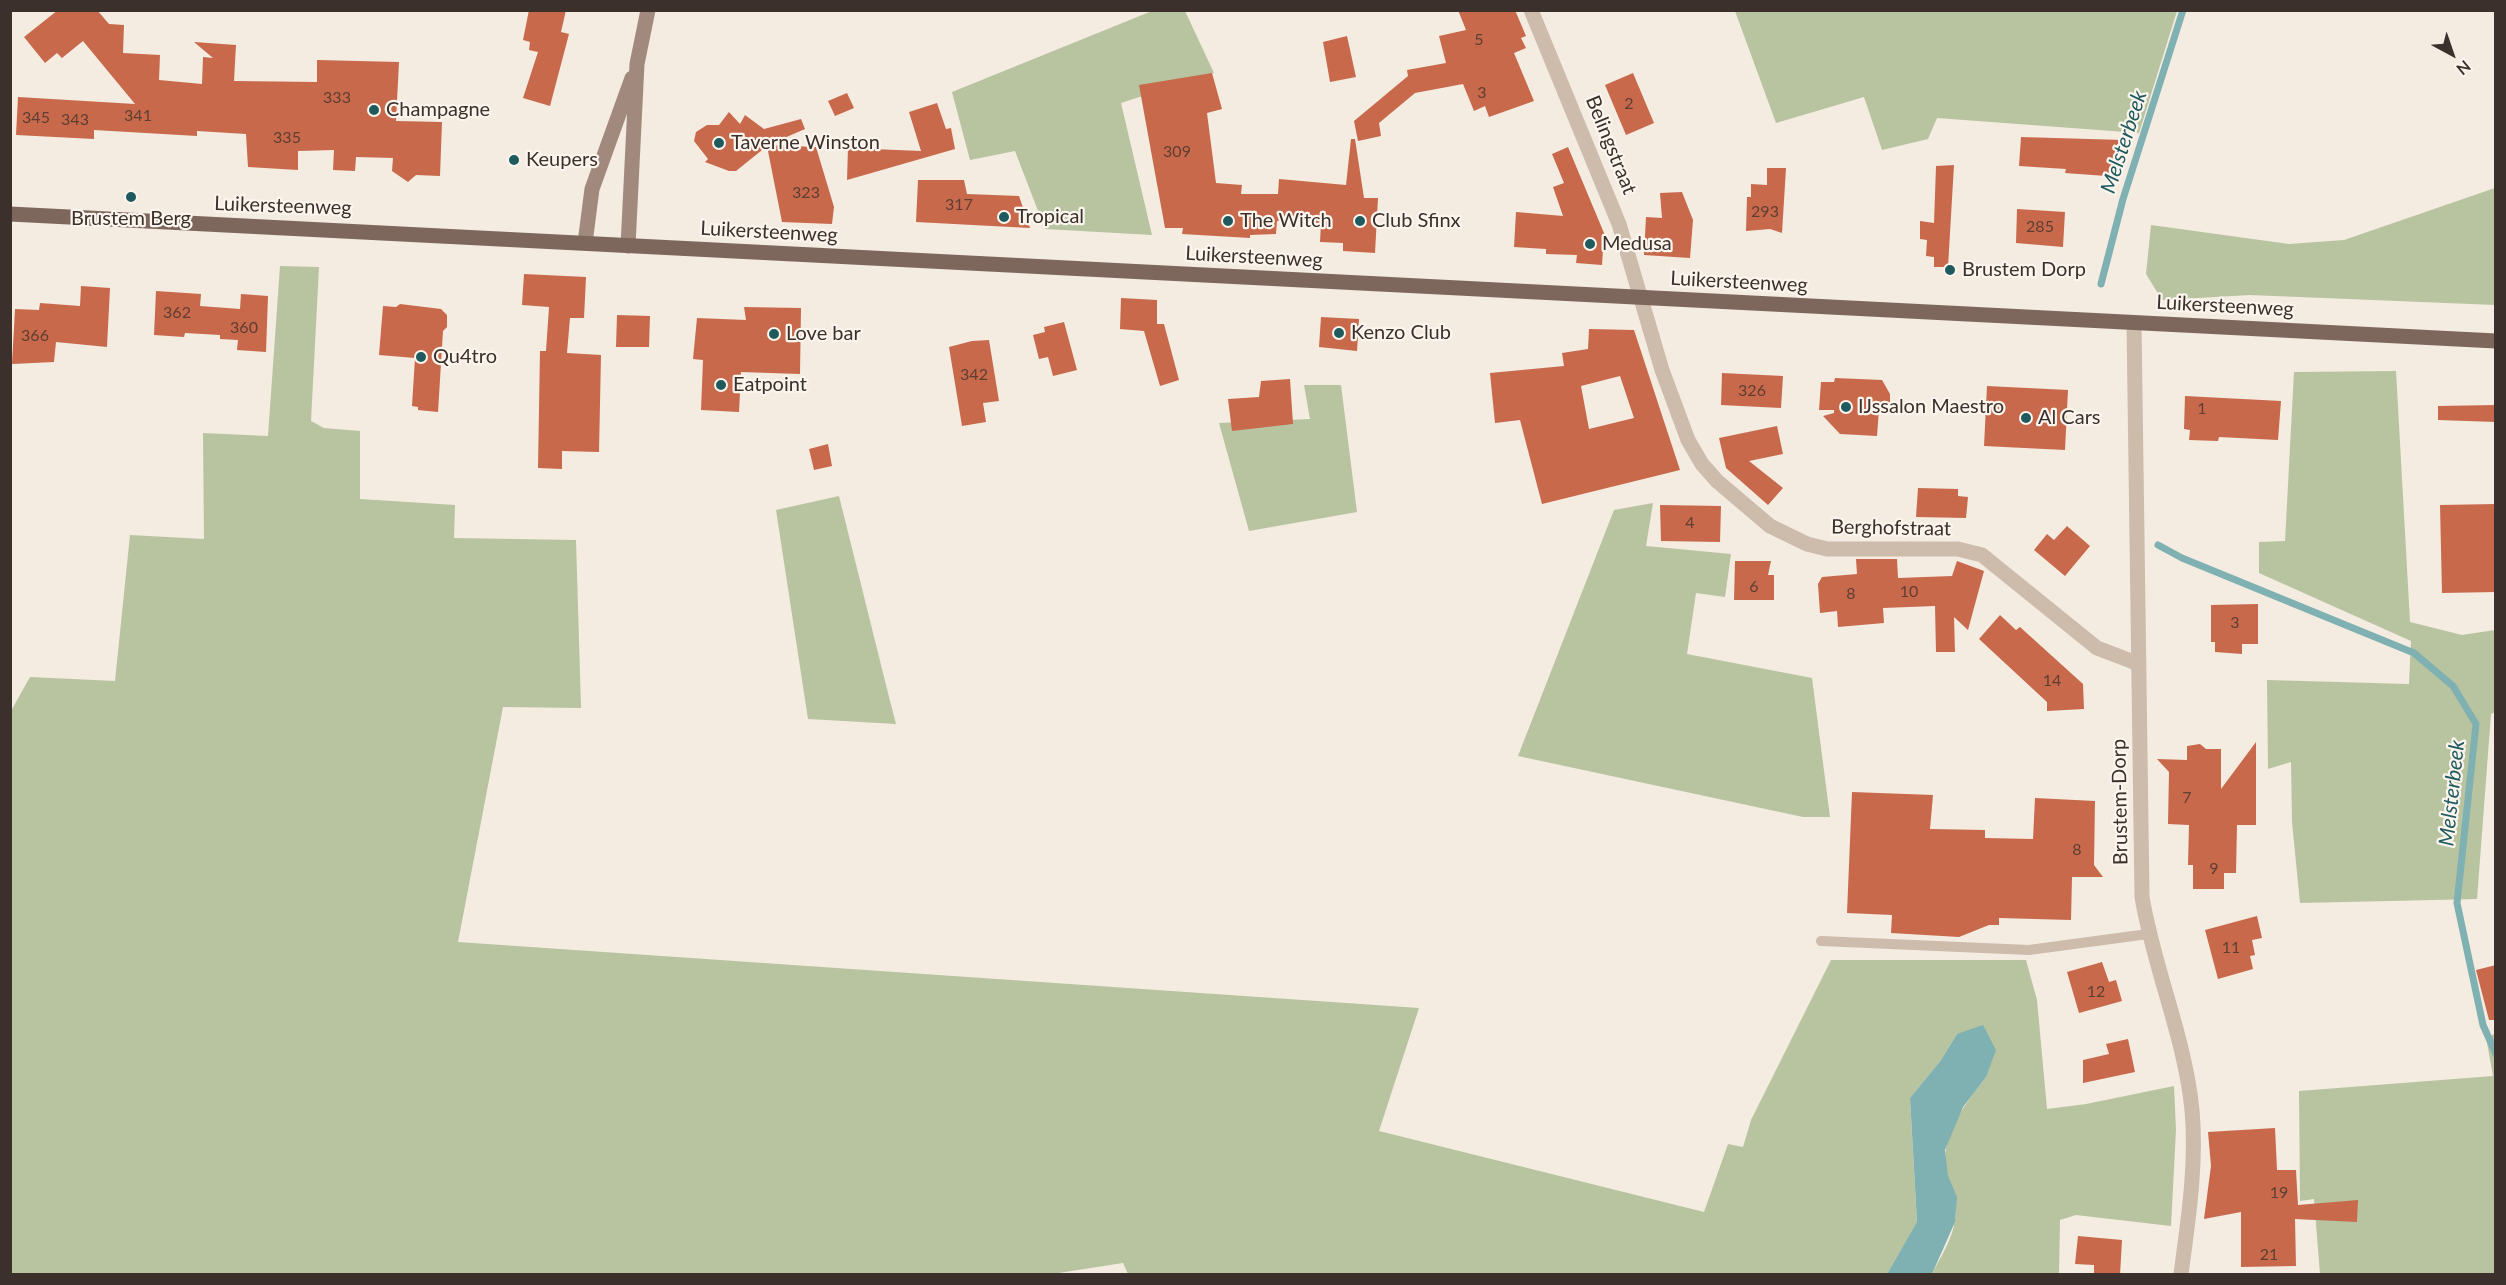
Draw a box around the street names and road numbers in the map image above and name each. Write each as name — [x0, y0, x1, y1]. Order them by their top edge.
street label: Belingstraat — [1580, 92, 1642, 198]
street label: Luikersteenweg — [214, 192, 352, 220]
street label: Luikersteenweg — [700, 216, 838, 248]
street label: Luikersteenweg — [1185, 241, 1323, 273]
street label: Luikersteenweg — [1670, 266, 1808, 298]
street label: Luikersteenweg — [2156, 290, 2294, 322]
street label: Berghofstraat — [1831, 515, 1951, 541]
street label: Brustem-Dorp — [2107, 739, 2133, 865]

